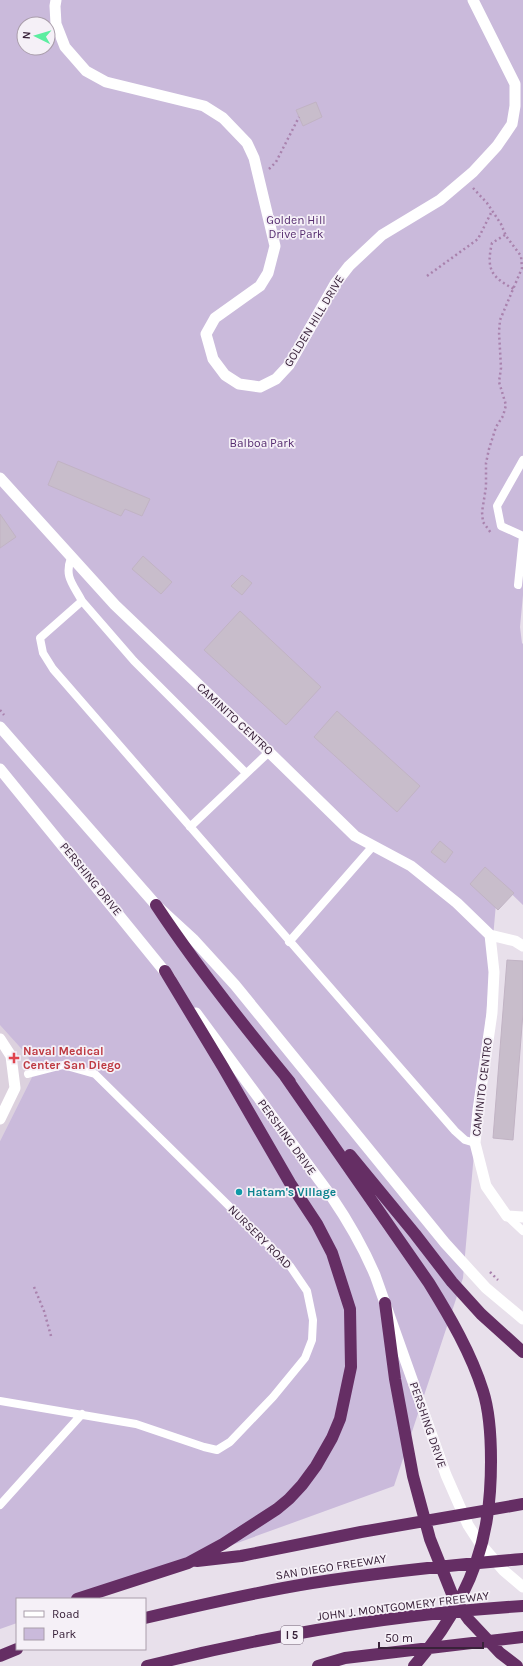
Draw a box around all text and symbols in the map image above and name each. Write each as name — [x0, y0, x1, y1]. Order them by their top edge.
north arrow — [16, 16, 56, 56]
text: N — [20, 31, 33, 40]
park label: Golden Hill Drive Park — [266, 213, 326, 241]
street label: GOLDEN HILL DRIVE — [281, 273, 347, 369]
park label: Balboa Park — [230, 436, 295, 450]
street label: CAMINITO CENTRO — [194, 680, 276, 758]
street label: PERSHING DRIVE — [57, 840, 125, 918]
street label: CAMINITO CENTRO — [469, 1037, 495, 1137]
place label: Naval Medical Center San Diego — [23, 1044, 121, 1072]
marker: Naval Medical Center San Diego — [8, 1052, 20, 1064]
street label: PERSHING DRIVE — [255, 1096, 319, 1178]
place label: Hatam's Village — [247, 1185, 336, 1199]
marker: Hatam's Village — [234, 1187, 244, 1197]
street label: NURSERY ROAD — [225, 1202, 295, 1272]
street label: PERSHING DRIVE — [407, 1380, 449, 1470]
street label: SAN DIEGO FREEWAY — [274, 1551, 388, 1583]
street label: JOHN J. MONTGOMERY FREEWAY — [316, 1588, 490, 1624]
legend — [16, 1598, 146, 1650]
text: Road — [52, 1607, 80, 1621]
scale bar — [379, 1624, 483, 1650]
road number: I 5 — [281, 1626, 303, 1644]
text: Park — [52, 1627, 77, 1641]
text: 50 m — [385, 1631, 413, 1645]

